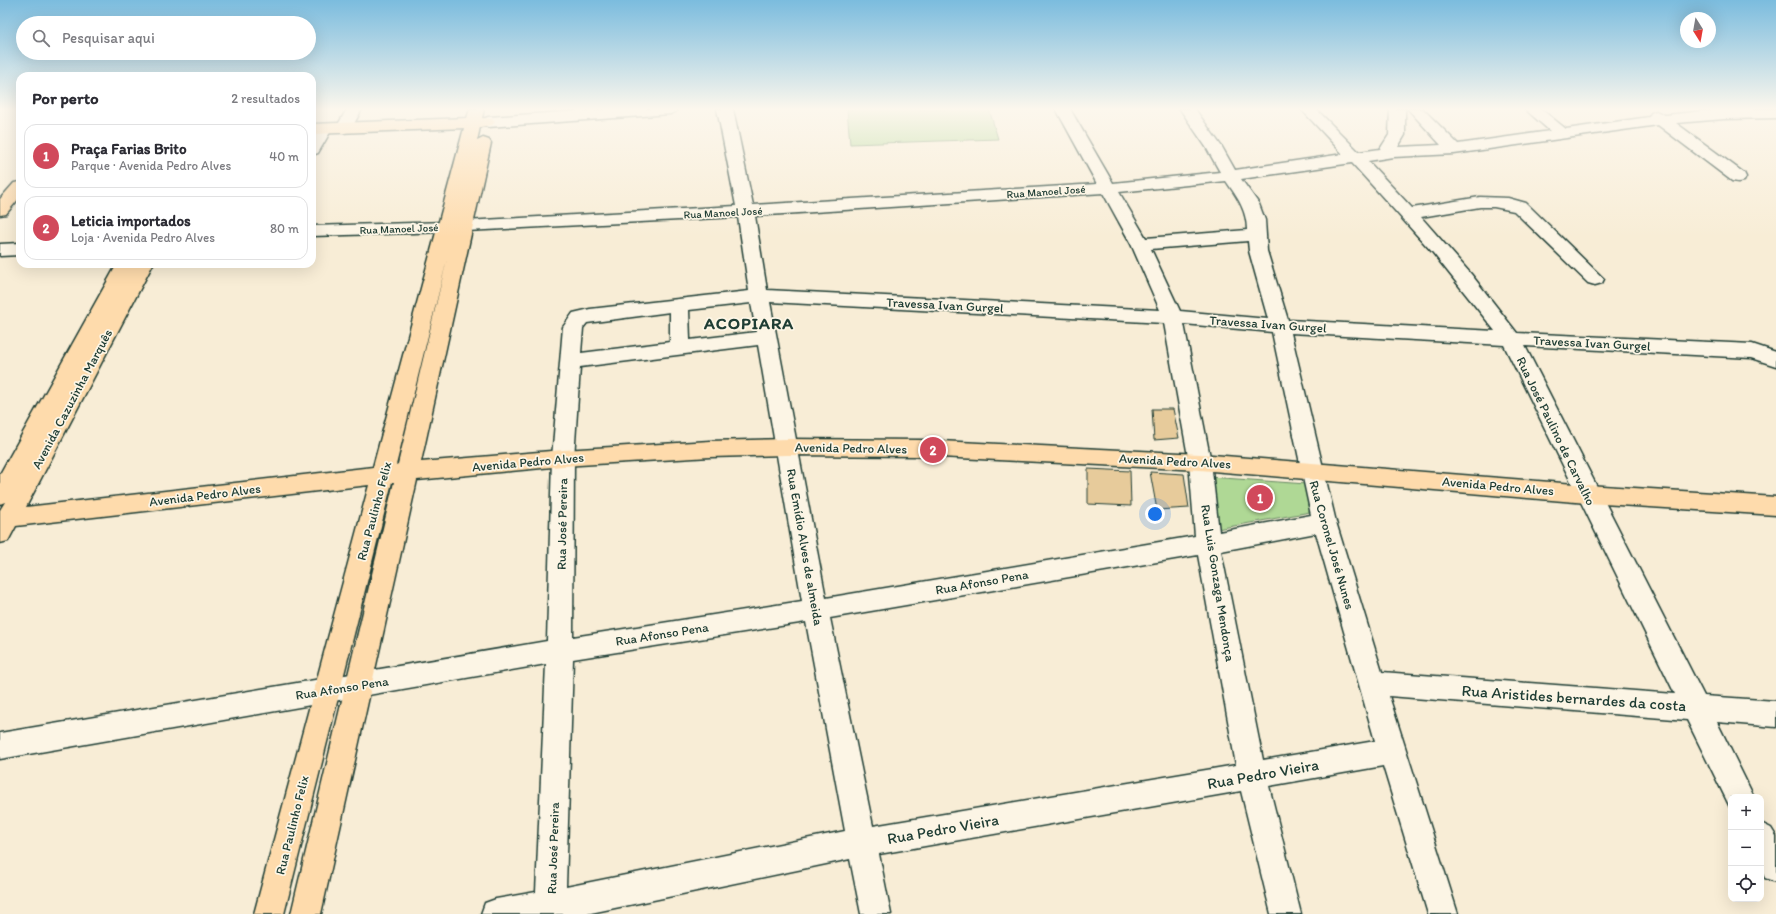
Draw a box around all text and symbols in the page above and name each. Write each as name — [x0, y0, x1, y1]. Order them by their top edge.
north arrow — [1680, 12, 1716, 48]
search box — [16, 16, 316, 60]
icon: search — [30, 27, 52, 49]
text: Pesquisar aqui — [62, 29, 155, 47]
text: Por perto — [32, 88, 99, 108]
text: 2 resultados — [231, 91, 300, 106]
text: Praça Farias Brito — [71, 140, 187, 158]
text: 1 — [43, 149, 49, 164]
text: 40 m — [269, 149, 299, 164]
text: Parque · Avenida Pedro Alves — [71, 158, 231, 173]
street label: Rua Manoel José — [1006, 183, 1086, 201]
street label: Rua Manoel José — [683, 204, 763, 222]
text: Leticia importados — [71, 212, 191, 230]
text: 2 — [43, 221, 49, 236]
text: 80 m — [270, 221, 299, 236]
street label: Rua Manoel José — [359, 221, 439, 237]
text: Loja · Avenida Pedro Alves — [71, 230, 215, 245]
street label: Travessa Ivan Gurgel — [886, 294, 1004, 316]
street label: Travessa Ivan Gurgel — [1209, 312, 1327, 336]
district label: ACOPIARA — [703, 313, 794, 333]
street label: Avenida Cazuzinha Marquês — [29, 326, 115, 472]
street label: Travessa Ivan Gurgel — [1533, 332, 1651, 354]
street label: Rua José Paulino de Carvalho — [1513, 354, 1599, 508]
pin: 2 — [920, 435, 946, 465]
street label: Avenida Pedro Alves — [795, 440, 907, 456]
street label: Avenida Pedro Alves — [471, 450, 585, 474]
street label: Avenida Pedro Alves — [1119, 451, 1232, 471]
street label: Rua Paulinho Felix — [354, 460, 394, 562]
street label: Rua Emídio Alves de almeida — [784, 467, 826, 627]
street label: Avenida Pedro Alves — [1441, 474, 1555, 498]
street label: Rua José Pereira — [554, 478, 570, 570]
street label: Rua Coronel José Nunes — [1306, 479, 1358, 611]
street label: Avenida Pedro Alves — [148, 481, 262, 509]
pin: 1 — [1247, 483, 1273, 513]
street label: Rua Luis Gonzaga Mendonça — [1198, 503, 1238, 663]
your location — [1145, 504, 1165, 524]
street label: Rua Afonso Pena — [934, 566, 1030, 598]
street label: Rua Afonso Pena — [614, 619, 710, 649]
street label: Rua Afonso Pena — [294, 673, 390, 703]
street label: Rua Aristides bernardes da costa — [1461, 681, 1687, 715]
street label: Rua Pedro Vieira — [1206, 755, 1320, 793]
street label: Rua Paulinho Felix — [272, 774, 312, 876]
map controls — [1728, 794, 1764, 902]
button: + — [1728, 794, 1764, 830]
street label: Rua José Pereira — [544, 802, 562, 894]
street label: Rua Pedro Vieira — [886, 810, 1000, 848]
button: − — [1728, 830, 1764, 866]
button: locate — [1728, 866, 1764, 902]

